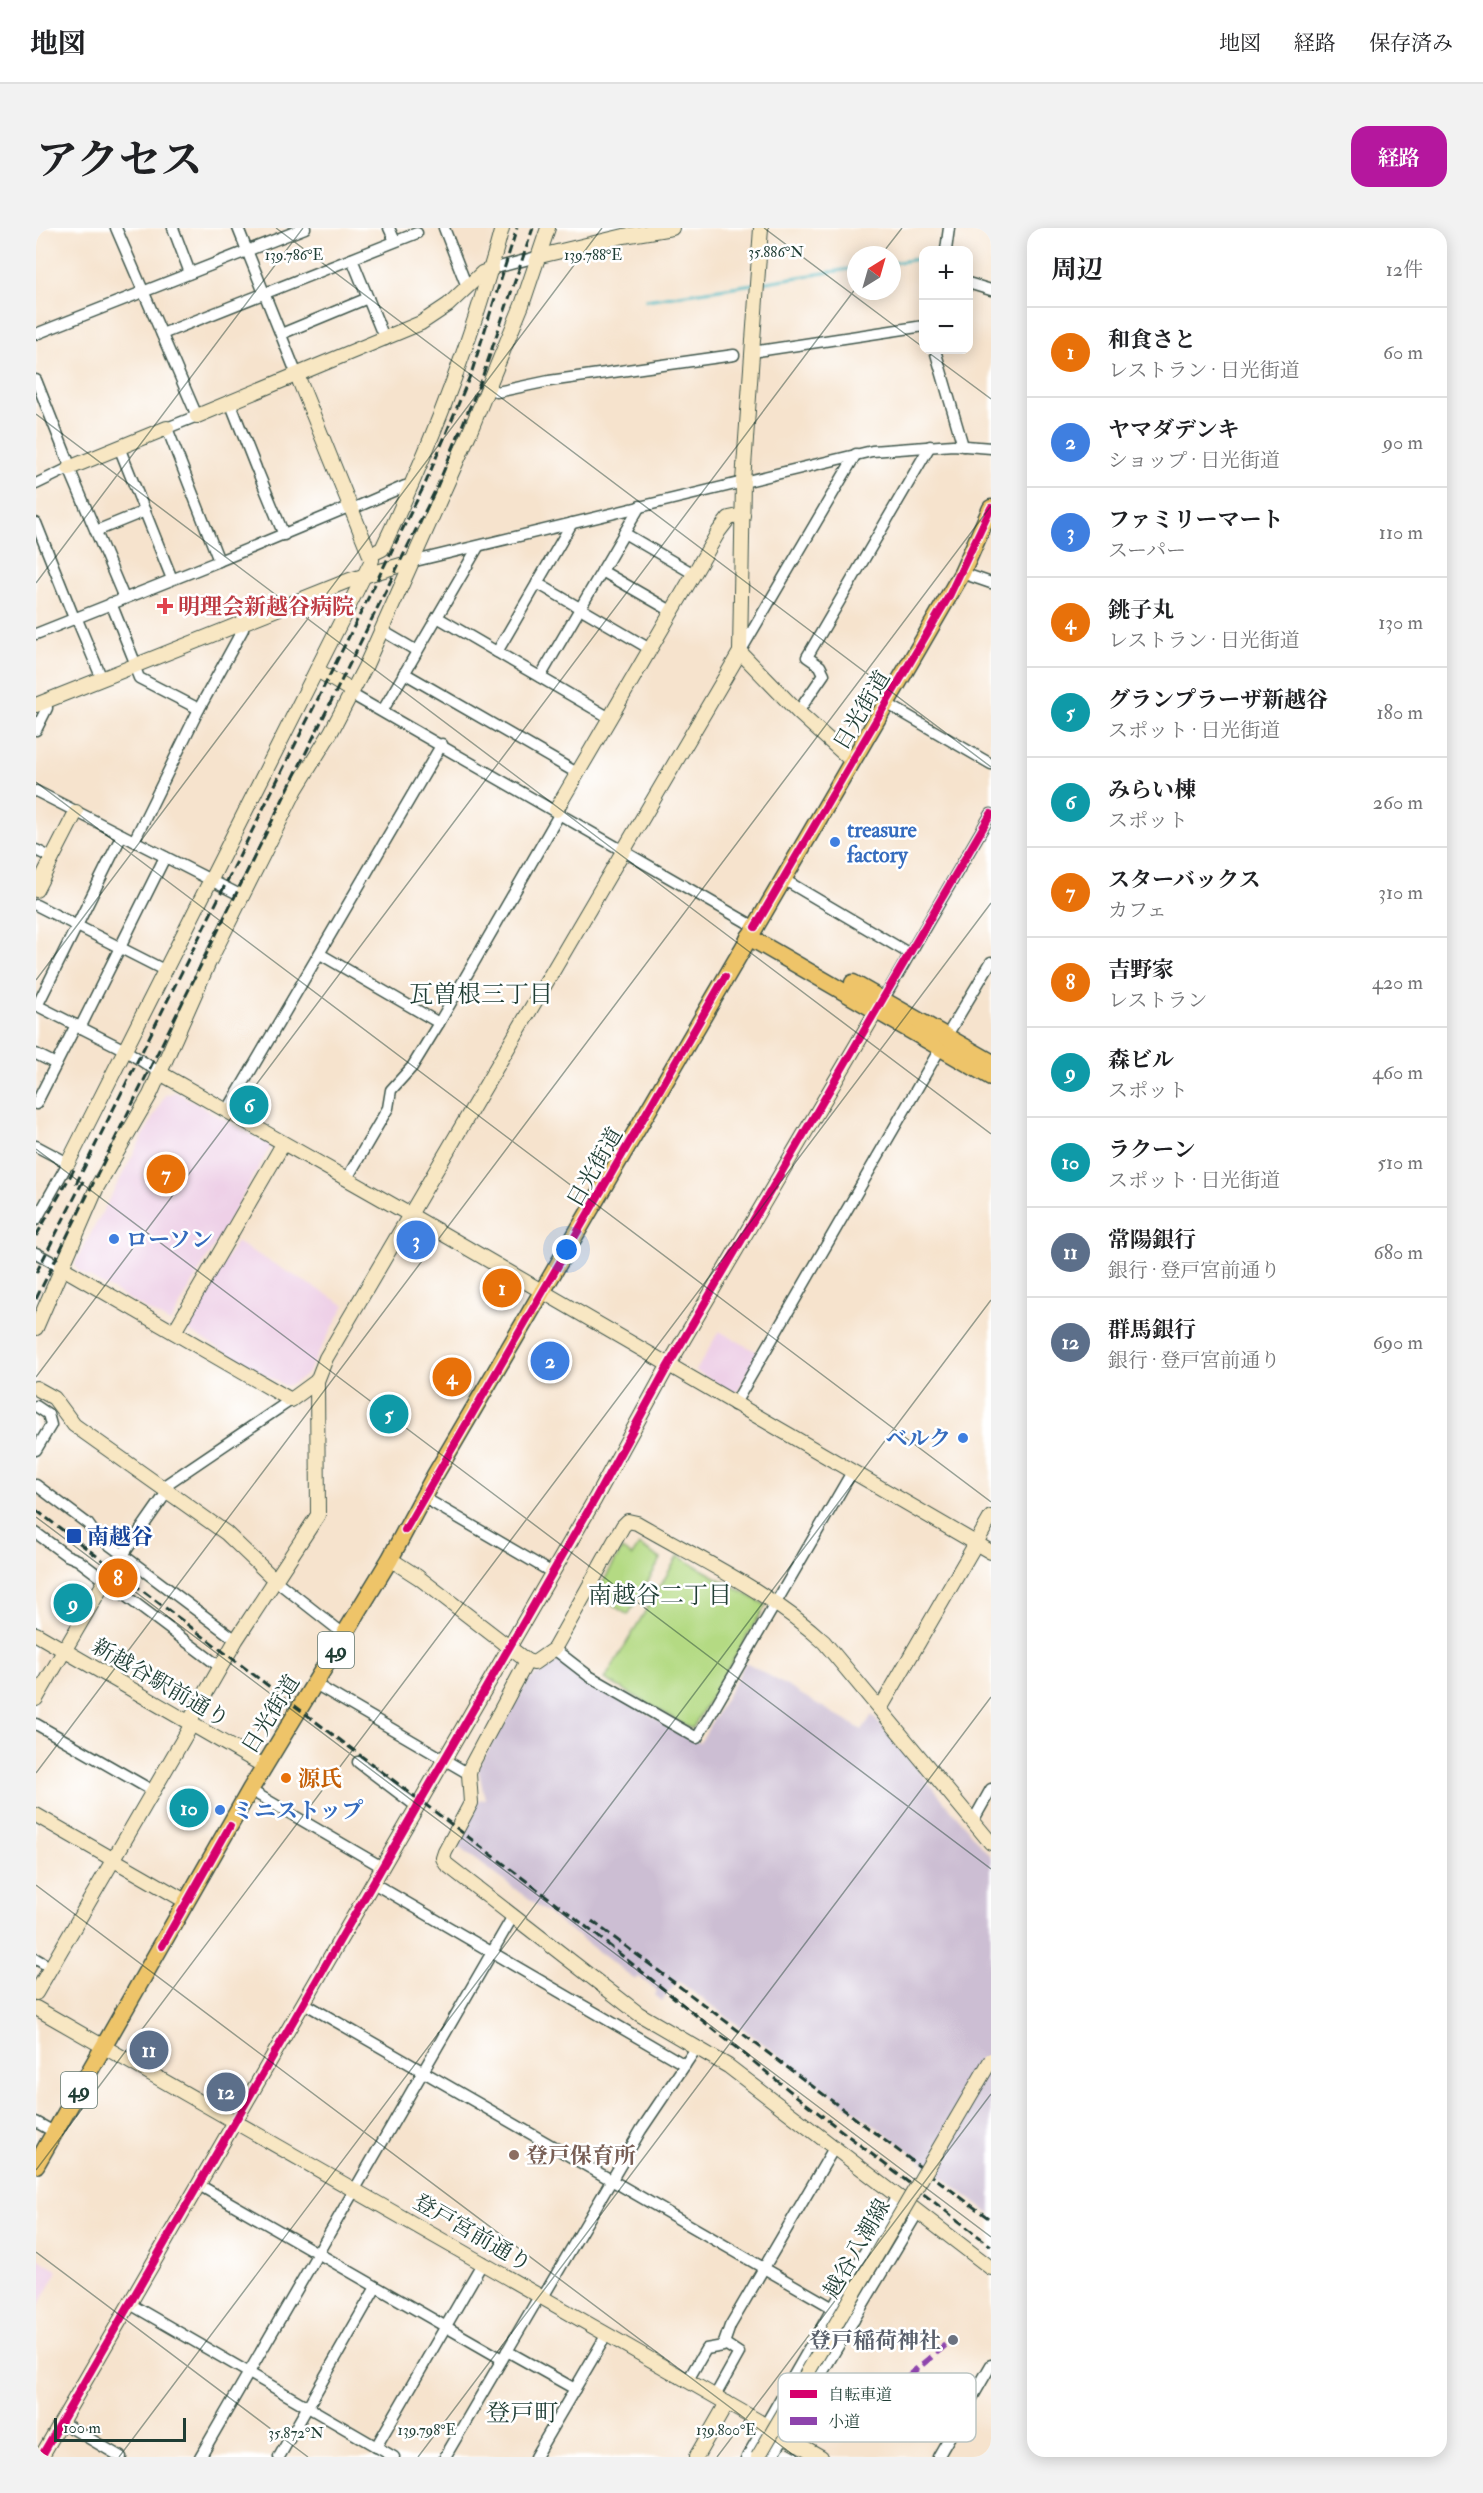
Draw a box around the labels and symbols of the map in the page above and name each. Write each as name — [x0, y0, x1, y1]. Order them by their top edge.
text: 35.886°N — [748, 243, 804, 262]
text: 139.786°E — [265, 246, 324, 265]
text: 139.788°E — [564, 246, 622, 265]
north arrow — [847, 246, 901, 300]
place label: 明理会新越谷病院 — [178, 593, 354, 621]
marker: 明理会新越谷病院 — [156, 597, 174, 615]
street label: 日光街道 — [827, 666, 897, 755]
place label: treasure factory — [847, 816, 918, 870]
marker: treasure factory — [828, 835, 842, 849]
district label: 瓦曽根三丁目 — [409, 979, 553, 1010]
pin: 6 — [230, 1082, 268, 1128]
street label: 日光街道 — [561, 1122, 629, 1213]
pin: 7 — [146, 1152, 186, 1196]
pin: 3 — [396, 1218, 436, 1262]
place label: ローソン — [126, 1226, 213, 1254]
marker: ローソン — [107, 1232, 121, 1246]
your location — [552, 1235, 581, 1264]
pin: 1 — [482, 1266, 522, 1310]
pin: 2 — [530, 1338, 570, 1384]
pin: 4 — [432, 1354, 472, 1400]
pin: 5 — [370, 1392, 408, 1436]
place label: ベルク — [885, 1425, 951, 1453]
marker: ベルク — [956, 1431, 970, 1445]
place label: 南越谷 — [87, 1523, 153, 1551]
marker: 南越谷 — [65, 1527, 83, 1545]
pin: 8 — [98, 1556, 137, 1600]
pin: 9 — [54, 1580, 93, 1626]
district label: 南越谷二丁目 — [588, 1580, 732, 1611]
street label: 新越谷駅前通り — [87, 1632, 234, 1733]
road number: 49 — [318, 1632, 354, 1668]
street label: 日光街道 — [236, 1670, 306, 1759]
place label: 源氏 — [298, 1765, 342, 1793]
marker: 源氏 — [279, 1771, 293, 1785]
pin: 10 — [170, 1786, 208, 1830]
place label: ミニストップ — [232, 1797, 363, 1825]
marker: ミニストップ — [213, 1803, 227, 1817]
pin: 11 — [130, 2028, 168, 2072]
pin: 12 — [206, 2070, 246, 2114]
road number: 49 — [61, 2072, 97, 2108]
place label: 登戸保育所 — [526, 2142, 636, 2170]
marker: 登戸保育所 — [507, 2148, 521, 2162]
street label: 登戸宮前通り — [408, 2188, 537, 2278]
street label: 越谷八潮線 — [817, 2194, 896, 2303]
place label: 登戸稲荷神社 — [809, 2327, 941, 2355]
marker: 登戸稲荷神社 — [946, 2333, 960, 2347]
legend — [778, 2373, 976, 2442]
text: 自転車道 — [828, 2385, 892, 2405]
district label: 登戸町 — [486, 2398, 558, 2429]
text: 小道 — [828, 2412, 860, 2432]
scale bar — [54, 2415, 186, 2442]
text: 139.798°E — [398, 2421, 457, 2440]
text: 139.800°E — [696, 2421, 756, 2440]
text: 35.872°N — [268, 2424, 324, 2443]

